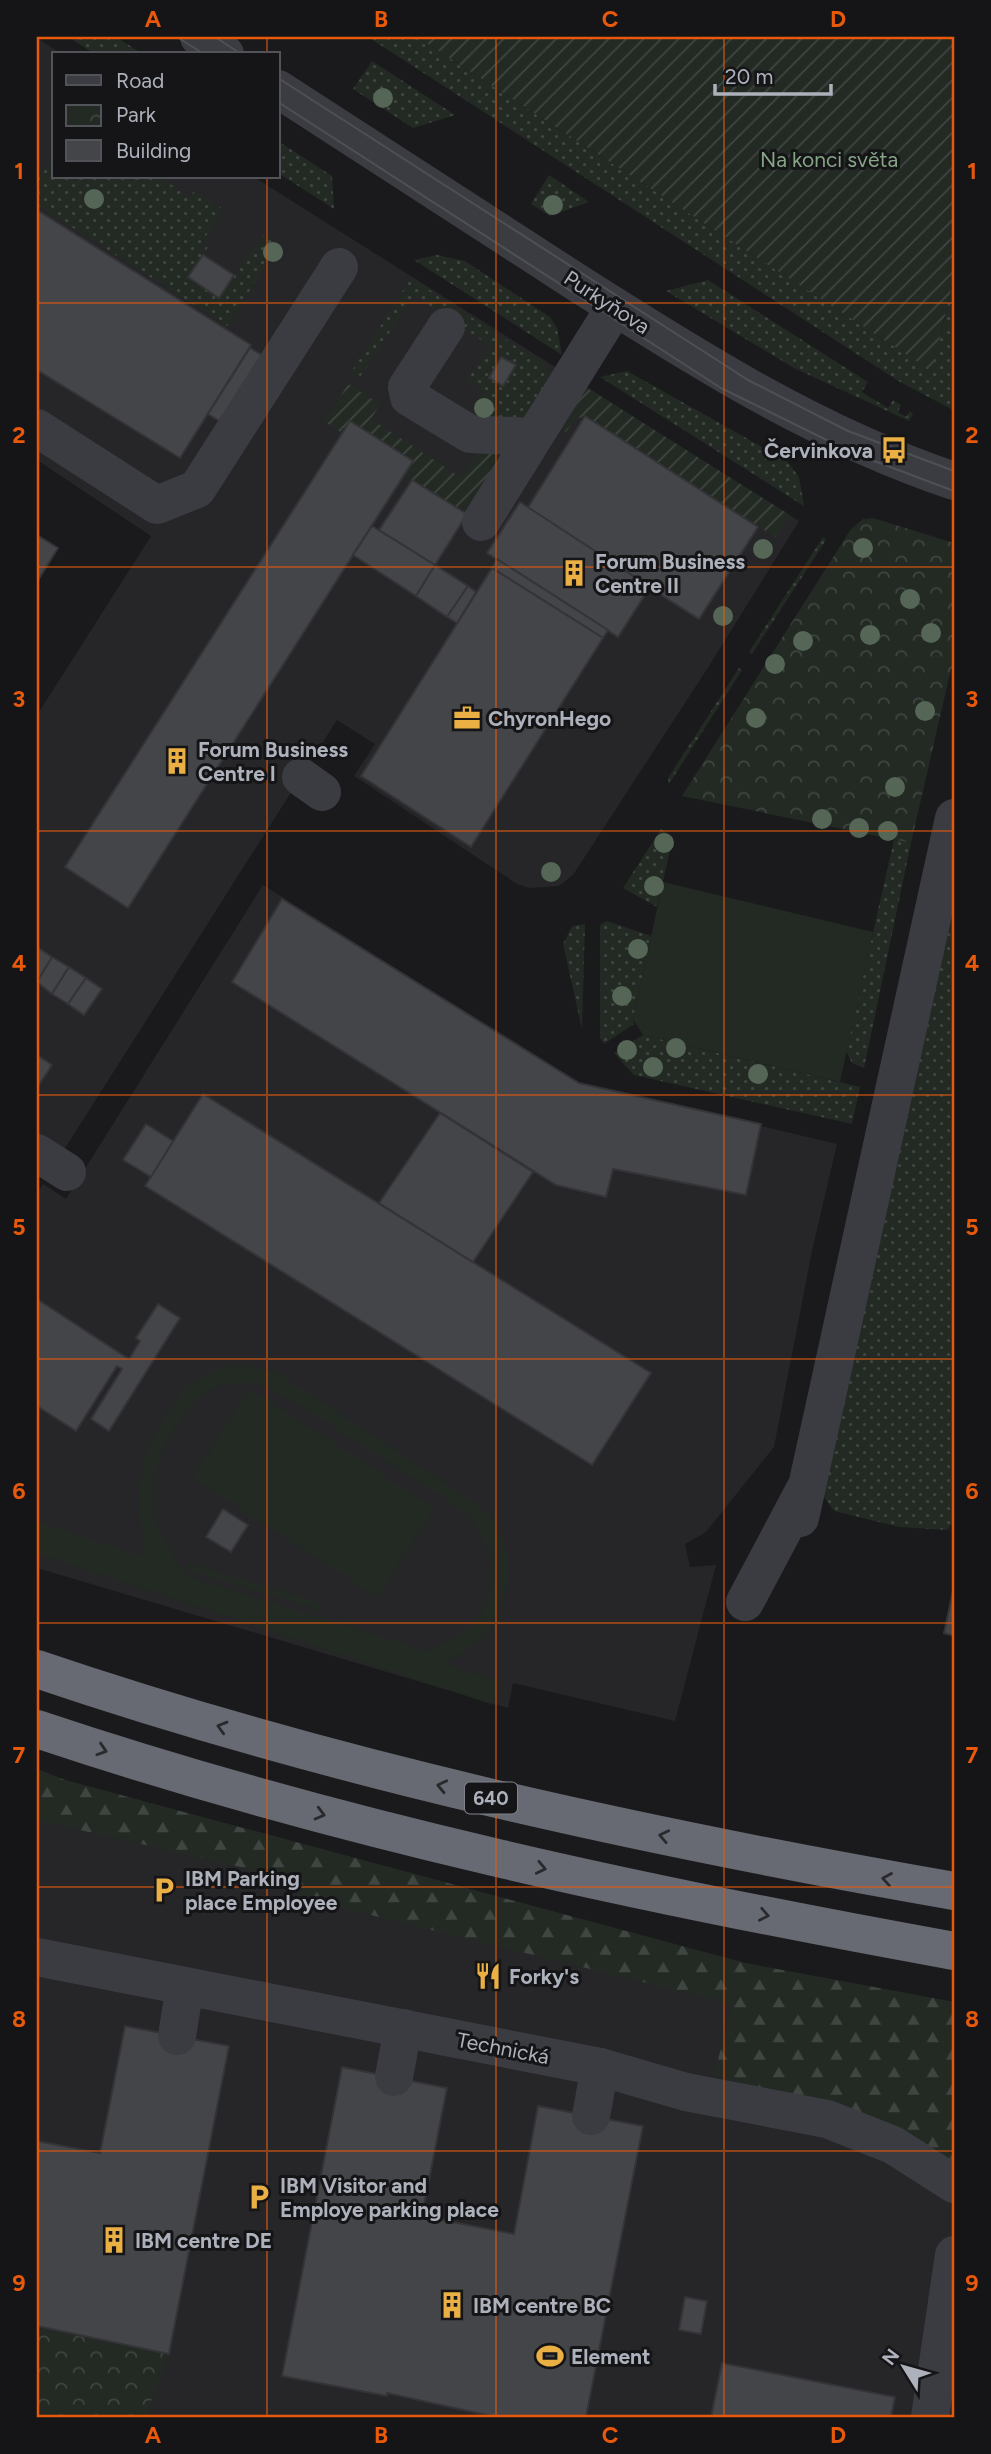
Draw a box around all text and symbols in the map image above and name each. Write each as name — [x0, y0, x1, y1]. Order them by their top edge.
text: A — [145, 5, 162, 33]
text: B — [374, 5, 388, 33]
text: C — [602, 5, 619, 33]
text: D — [830, 5, 846, 33]
legend — [52, 52, 280, 178]
scale bar — [715, 52, 830, 96]
text: 20 m — [725, 64, 773, 89]
text: Road — [116, 68, 164, 93]
text: Park — [116, 102, 157, 127]
text: Building — [116, 138, 191, 163]
park label: Na konci světa — [760, 147, 898, 172]
text: 1 — [14, 157, 24, 185]
text: 1 — [967, 157, 977, 185]
street label: Purkyňova — [559, 265, 655, 339]
text: 2 — [12, 421, 26, 449]
text: 2 — [965, 421, 979, 449]
bus stop icon: Červinkova — [879, 435, 909, 465]
place label: Červinkova — [764, 438, 873, 463]
place label: Forum Business Centre II — [595, 549, 745, 598]
building icon: Forum Business Centre II — [559, 558, 589, 588]
text: 3 — [13, 685, 25, 713]
text: 3 — [966, 685, 978, 713]
office icon: ChyronHego — [452, 703, 482, 733]
place label: ChyronHego — [488, 706, 611, 731]
place label: Forum Business Centre I — [198, 737, 348, 786]
building icon: Forum Business Centre I — [162, 746, 192, 776]
text: 4 — [12, 949, 26, 977]
text: 4 — [965, 949, 979, 977]
text: 5 — [12, 1213, 26, 1241]
text: 5 — [965, 1213, 979, 1241]
text: 6 — [12, 1477, 26, 1505]
text: 6 — [965, 1477, 979, 1505]
one-way arrow — [216, 1720, 228, 1735]
text: 7 — [13, 1741, 26, 1769]
text: 7 — [966, 1741, 979, 1769]
one-way arrow — [95, 1742, 107, 1757]
one-way arrow — [436, 1780, 448, 1795]
road number: 640 — [465, 1782, 517, 1814]
one-way arrow — [314, 1806, 326, 1820]
one-way arrow — [658, 1830, 670, 1844]
one-way arrow — [535, 1860, 547, 1875]
place label: IBM Parking place Employee — [185, 1866, 338, 1915]
one-way arrow — [881, 1872, 893, 1887]
parking icon: IBM Parking place Employee — [149, 1875, 179, 1905]
one-way arrow — [758, 1907, 770, 1922]
restaurant icon: Forky's — [473, 1961, 503, 1991]
place label: Forky's — [509, 1964, 579, 1989]
text: 8 — [12, 2005, 26, 2033]
text: 8 — [965, 2005, 979, 2033]
street label: Technická — [455, 2027, 551, 2069]
place label: IBM Visitor and Employe parking place — [280, 2173, 499, 2222]
parking icon: IBM Visitor and Employe parking place — [244, 2182, 274, 2212]
building icon: IBM centre DE — [99, 2225, 129, 2255]
place label: IBM centre DE — [135, 2228, 272, 2253]
text: 9 — [12, 2269, 26, 2297]
text: 9 — [965, 2269, 979, 2297]
building icon: IBM centre BC — [437, 2290, 467, 2320]
place label: IBM centre BC — [473, 2293, 611, 2318]
north arrow — [869, 2332, 939, 2402]
sports icon: Element — [535, 2341, 565, 2371]
place label: Element — [571, 2344, 651, 2369]
text: N — [877, 2344, 904, 2370]
text: A — [145, 2421, 162, 2449]
text: B — [374, 2421, 388, 2449]
text: C — [602, 2421, 619, 2449]
text: D — [830, 2421, 846, 2449]

